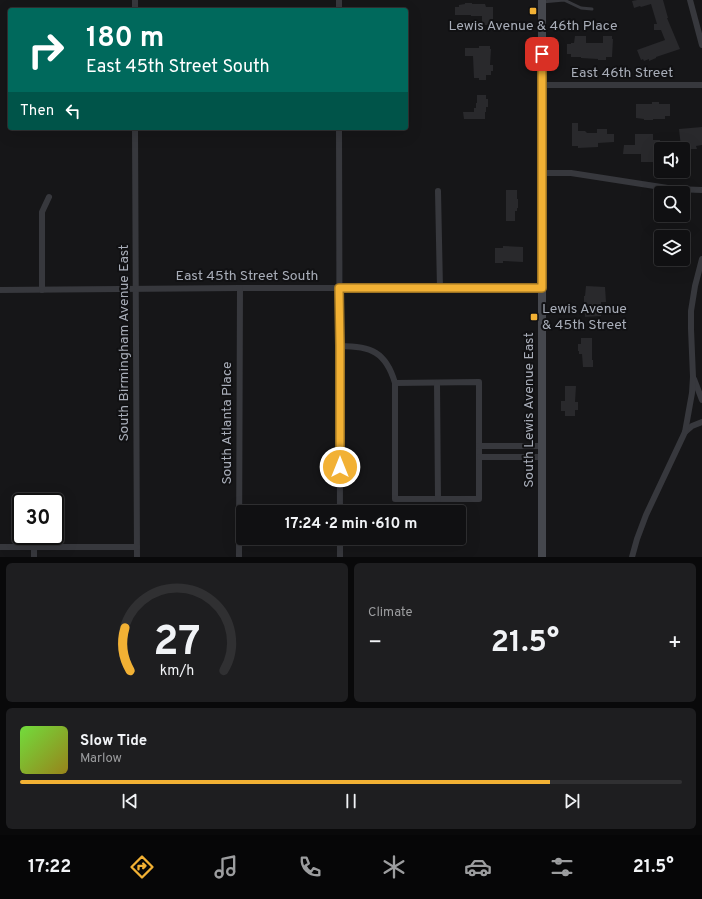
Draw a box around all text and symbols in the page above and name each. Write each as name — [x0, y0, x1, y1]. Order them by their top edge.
marker: Lewis Avenue & 46th Place — [528, 6, 538, 16]
place label: Lewis Avenue & 46th Place — [449, 18, 617, 35]
text: 180 m — [86, 21, 164, 57]
icon: right — [20, 24, 72, 76]
pin — [525, 37, 559, 71]
icon: arrive — [531, 43, 553, 65]
text: East 45th Street South — [86, 56, 270, 79]
street label: East 46th Street — [571, 65, 673, 82]
icon: left — [62, 100, 84, 122]
text: Then — [20, 102, 54, 121]
map controls — [654, 142, 690, 266]
button: sound — [654, 142, 690, 178]
button: search — [654, 186, 690, 222]
button: layers — [654, 230, 690, 266]
street label: South Birmingham Avenue East — [116, 244, 133, 442]
street label: East 45th Street South — [176, 268, 318, 285]
place label: Lewis Avenue & 45th Street — [542, 301, 627, 334]
marker: Lewis Avenue & 45th Street — [529, 312, 539, 322]
street label: South Lewis Avenue East — [521, 332, 538, 488]
street label: South Atlanta Place — [219, 361, 236, 485]
position arrow — [319, 446, 361, 488]
speed limit sign: 30 — [12, 493, 64, 545]
text: 17:24 · 2 min · 610 m — [285, 515, 417, 534]
text: Climate — [368, 605, 413, 621]
text: 27 — [153, 616, 201, 669]
text: 21.5° — [491, 625, 559, 662]
text: − — [368, 630, 382, 657]
text: + — [668, 630, 682, 657]
text: km/h — [160, 661, 194, 679]
text: Slow Tide — [80, 732, 147, 751]
text: Marlow — [80, 751, 122, 767]
icon: previous — [119, 790, 141, 812]
icon: pause — [340, 790, 362, 812]
icon: next — [561, 790, 583, 812]
icon: directions — [128, 853, 156, 881]
icon: music — [212, 853, 240, 881]
icon: phone — [296, 853, 324, 881]
icon: climate — [380, 853, 408, 881]
icon: car — [464, 853, 492, 881]
icon: filters — [548, 853, 576, 881]
text: 17:22 — [28, 856, 71, 879]
text: 21.5° — [633, 856, 674, 879]

